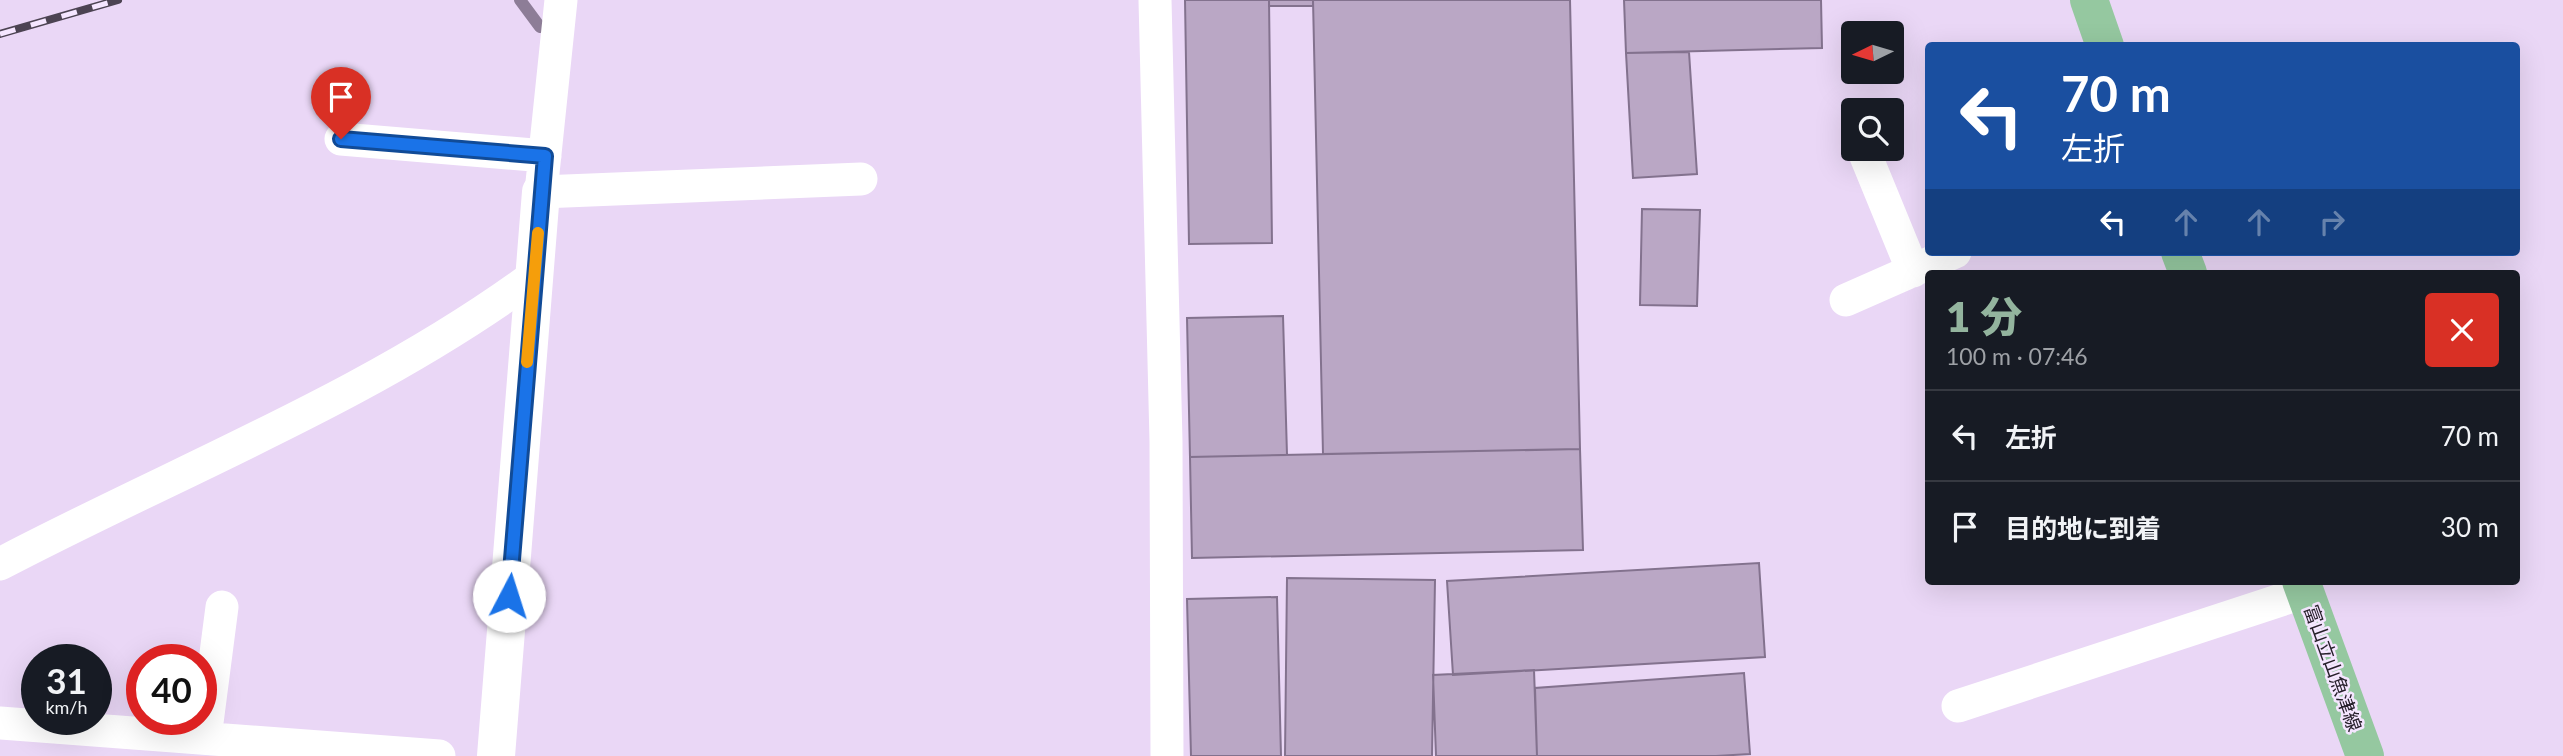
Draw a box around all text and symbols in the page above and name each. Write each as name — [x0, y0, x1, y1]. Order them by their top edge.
north arrow — [1841, 21, 1904, 84]
map controls — [1841, 21, 1904, 161]
text: 70 m — [2061, 64, 2171, 122]
pin — [311, 67, 371, 139]
icon: left — [1946, 70, 2037, 161]
icon: arrive — [322, 78, 360, 116]
button: search — [1841, 98, 1904, 161]
text: 左折 — [2061, 128, 2125, 167]
icon: left — [2094, 203, 2132, 241]
icon: ahead — [2167, 203, 2205, 241]
icon: ahead — [2240, 203, 2278, 241]
icon: right — [2313, 203, 2351, 241]
text: 1 分 — [1946, 291, 2022, 341]
button: close — [2425, 293, 2499, 367]
text: 100 m · 07:46 — [1946, 342, 2088, 370]
icon: left — [1946, 417, 1984, 455]
text: 70 m — [2441, 420, 2499, 452]
text: 左折 — [2005, 421, 2057, 453]
icon: arrive — [1946, 508, 1984, 546]
text: 30 m — [2441, 511, 2499, 543]
text: 目的地に到着 — [2005, 512, 2161, 544]
position arrow — [472, 559, 546, 633]
street label: 富山立山魚津線 — [2300, 601, 2367, 734]
speed limit sign: 40 — [126, 644, 217, 735]
text: 31 — [46, 659, 87, 701]
text: km/h — [45, 696, 88, 718]

